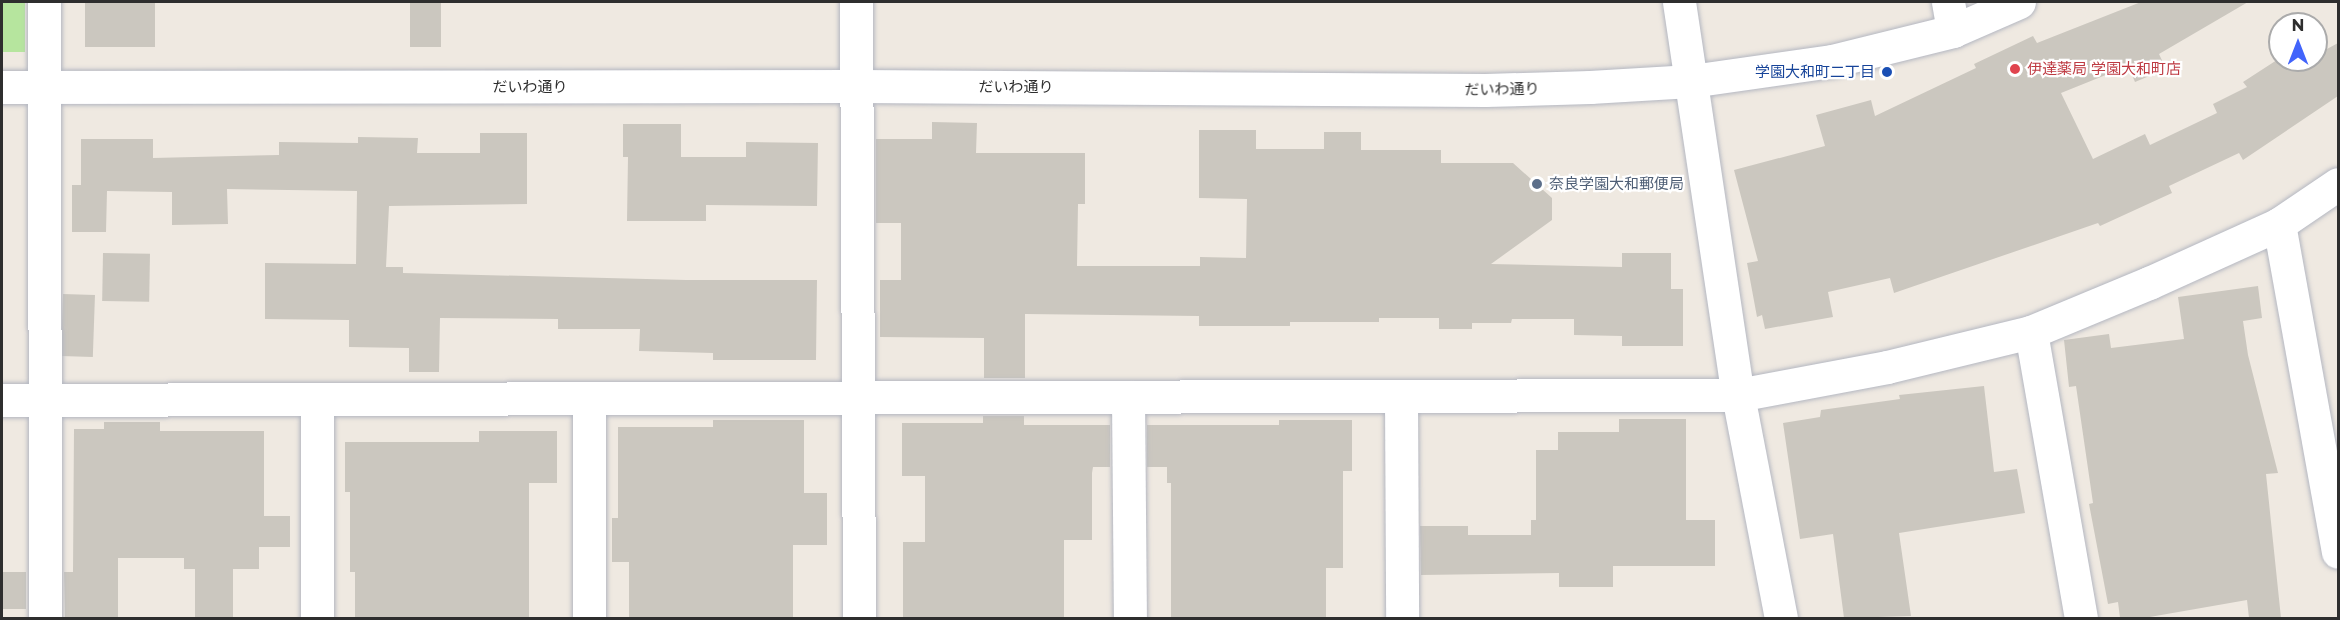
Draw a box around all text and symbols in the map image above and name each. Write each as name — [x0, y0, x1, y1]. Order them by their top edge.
north arrow — [2268, 12, 2328, 72]
text: N — [2292, 16, 2304, 35]
place label: 伊達薬局 学園大和町店 — [2027, 60, 2181, 78]
marker: 伊達薬局 学園大和町店 — [2008, 62, 2022, 76]
place label: 学園大和町二丁目 — [1755, 63, 1875, 81]
marker: 学園大和町二丁目 — [1880, 65, 1894, 79]
street label: だいわ通り — [493, 78, 567, 96]
street label: だいわ通り — [979, 78, 1053, 96]
street label: だいわ通り — [1464, 79, 1540, 99]
place label: 奈良学園大和郵便局 — [1549, 175, 1684, 193]
marker: 奈良学園大和郵便局 — [1530, 177, 1544, 191]

